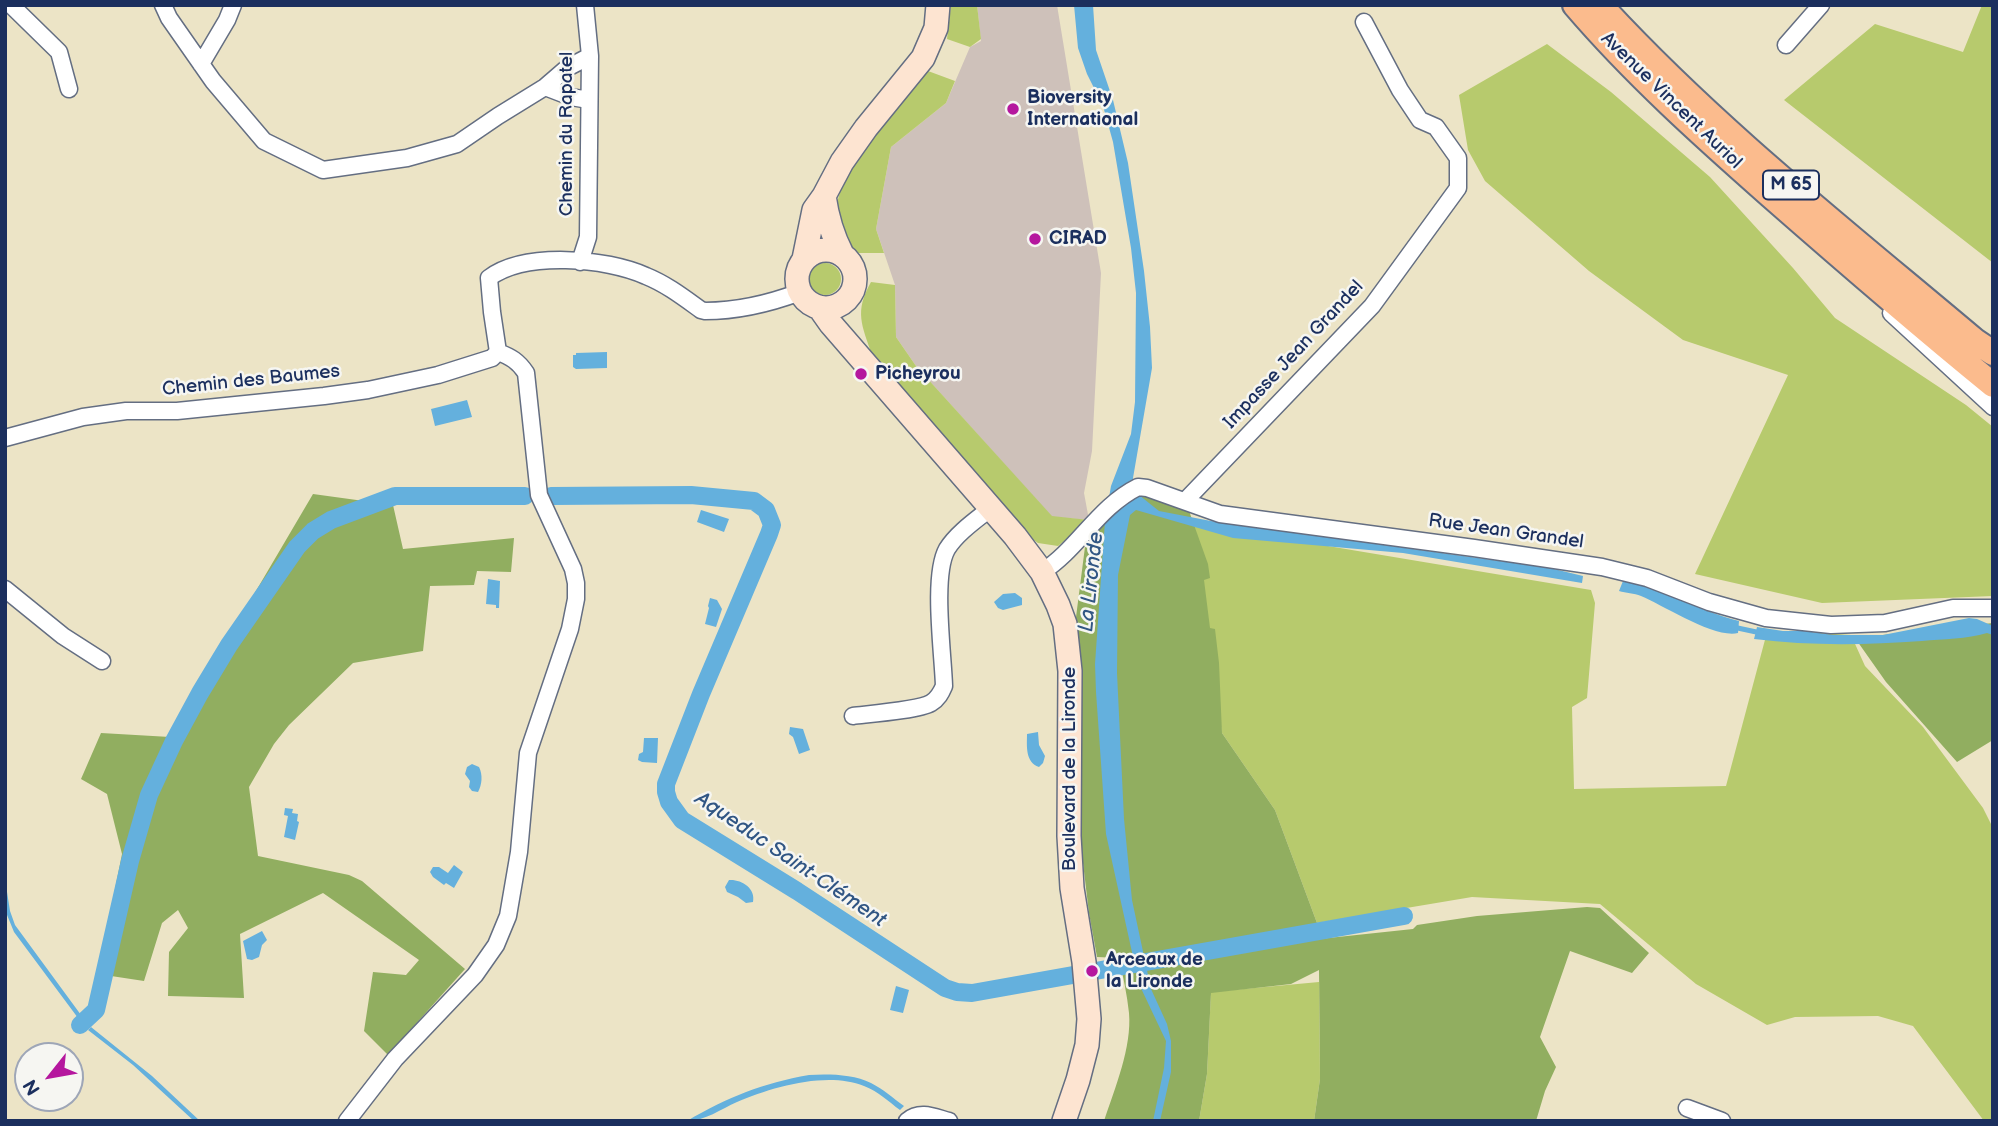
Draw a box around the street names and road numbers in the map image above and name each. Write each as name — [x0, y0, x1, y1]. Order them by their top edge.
street label: Avenue Vincent Auriol — [1596, 28, 1746, 174]
street label: Chemin du Rapatel — [556, 52, 578, 216]
road number: M 65 — [1763, 170, 1819, 200]
street label: Impasse Jean Grandel — [1219, 276, 1369, 434]
street label: Chemin des Baumes — [161, 360, 341, 402]
street label: Rue Jean Grandel — [1427, 510, 1585, 554]
street label: Boulevard de la Lironde — [1059, 667, 1081, 871]

